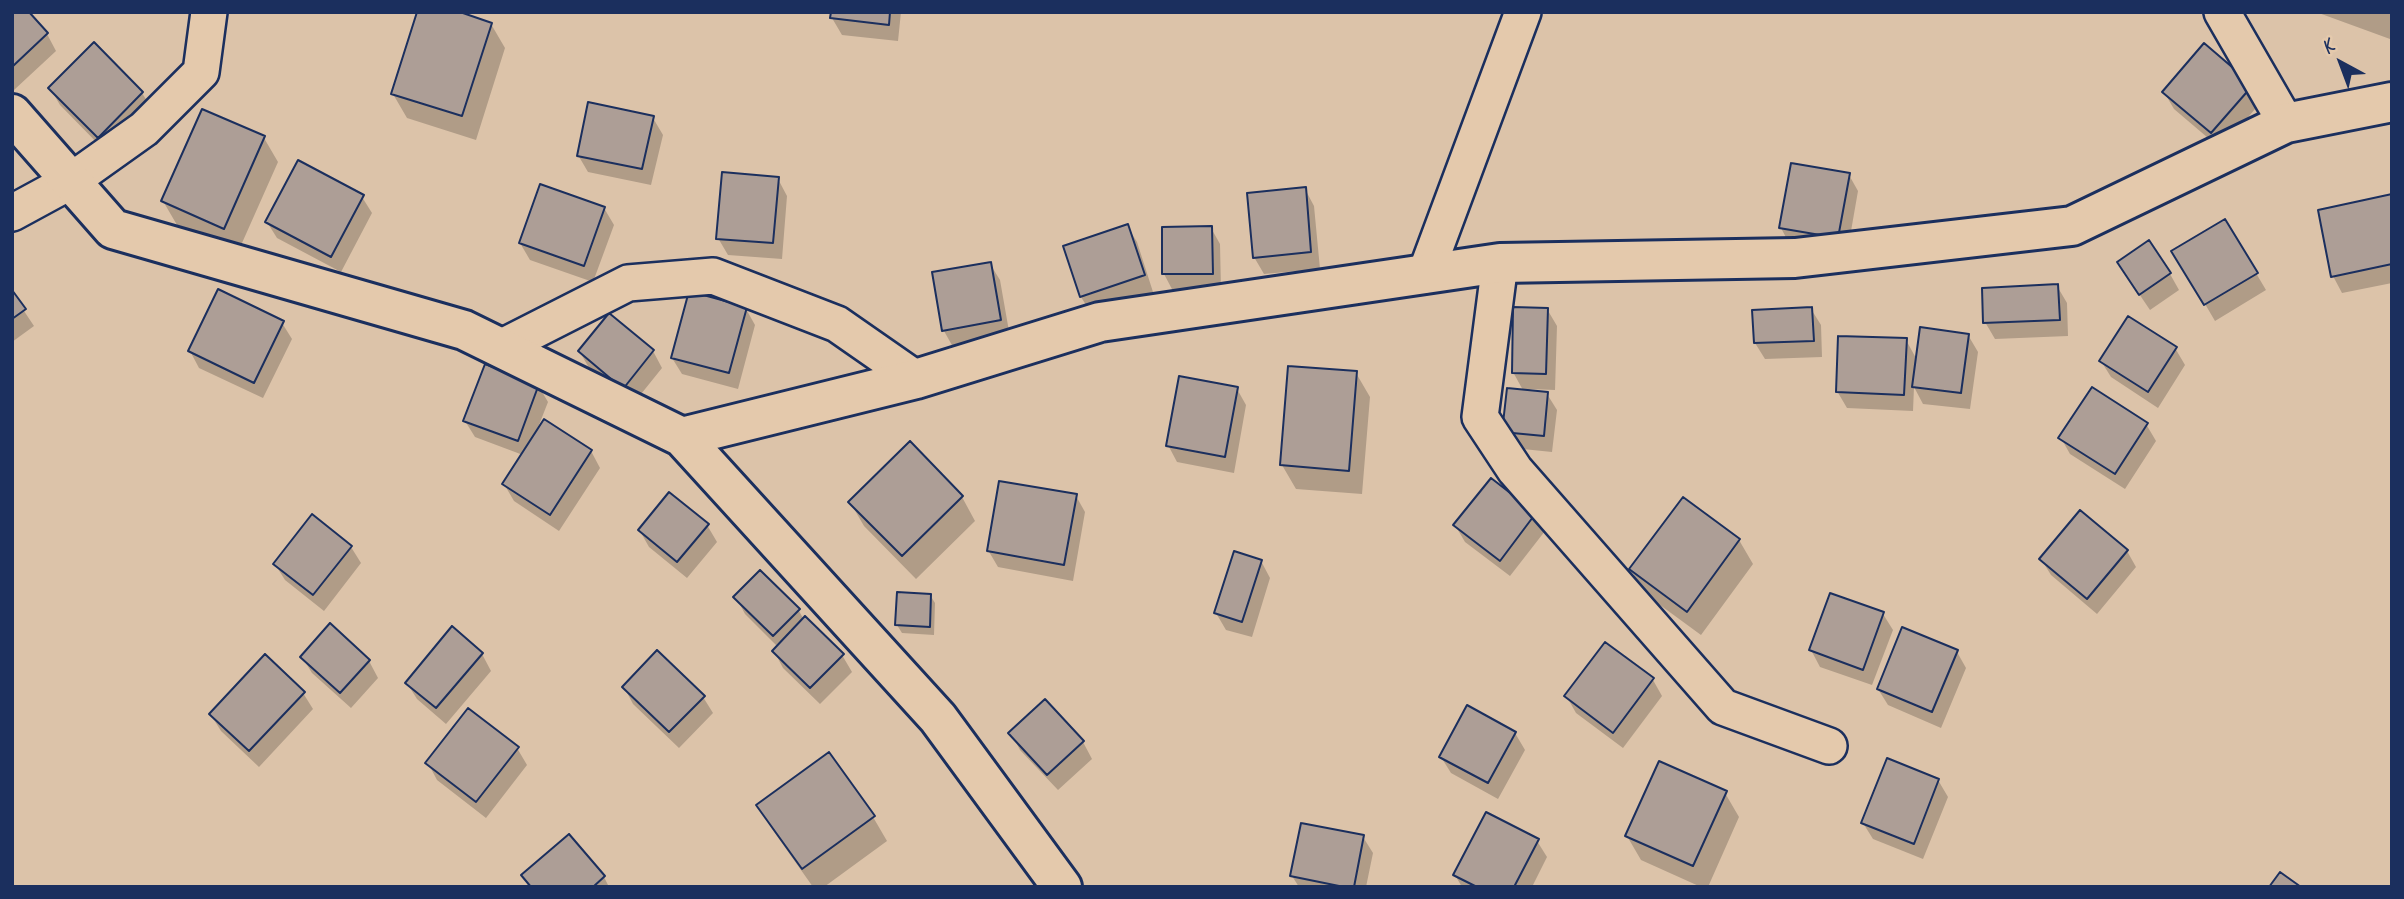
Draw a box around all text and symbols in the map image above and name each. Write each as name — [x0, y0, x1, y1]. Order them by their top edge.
north arrow — [2306, 28, 2376, 98]
text: K — [2316, 35, 2339, 59]

